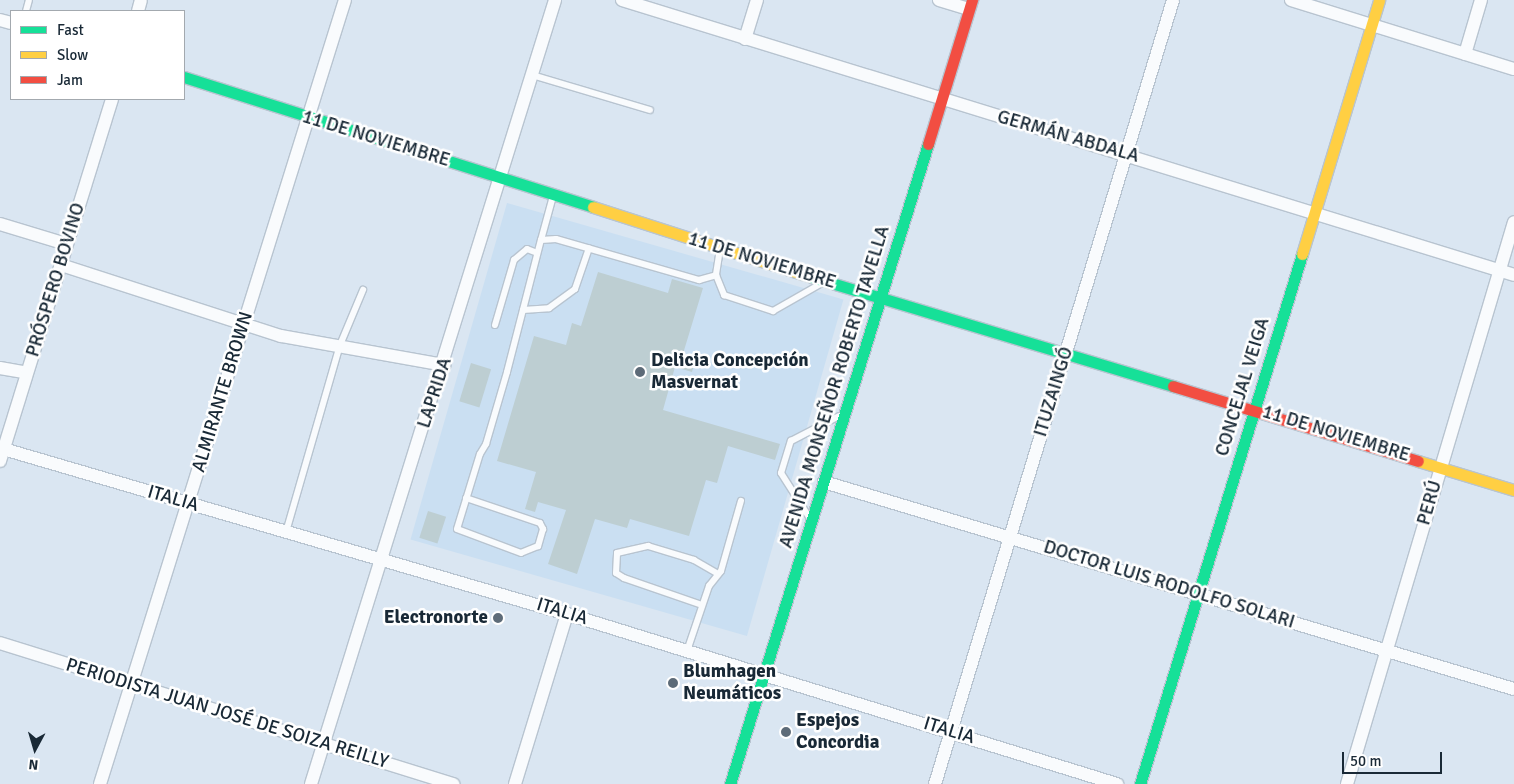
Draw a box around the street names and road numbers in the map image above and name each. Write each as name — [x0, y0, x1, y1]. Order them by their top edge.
street label: 11 DE NOVIEMBRE — [299, 106, 453, 172]
street label: GERMÁN ABDALA — [994, 106, 1142, 168]
street label: PRÓSPERO BOVINO — [22, 200, 90, 360]
street label: AVENIDA MONSEÑOR ROBERTO TAVELLA — [775, 223, 895, 551]
street label: 11 DE NOVIEMBRE — [685, 228, 839, 294]
street label: ALMIRANTE BROWN — [188, 309, 258, 475]
street label: CONCEJAL VEIGA — [1211, 315, 1275, 459]
street label: ITUZAINGÓ — [1030, 344, 1078, 440]
street label: LAPRIDA — [413, 355, 457, 431]
street label: 11 DE NOVIEMBRE — [1259, 401, 1413, 467]
street label: PERÚ — [1413, 478, 1447, 528]
street label: ITALIA — [145, 481, 201, 517]
street label: DOCTOR LUIS RODOLFO SOLARI — [1041, 536, 1297, 634]
street label: ITALIA — [534, 593, 590, 631]
street label: PERIODISTA JUAN JOSÉ DE SOIZA REILLY — [63, 654, 391, 774]
street label: ITALIA — [921, 712, 977, 750]

